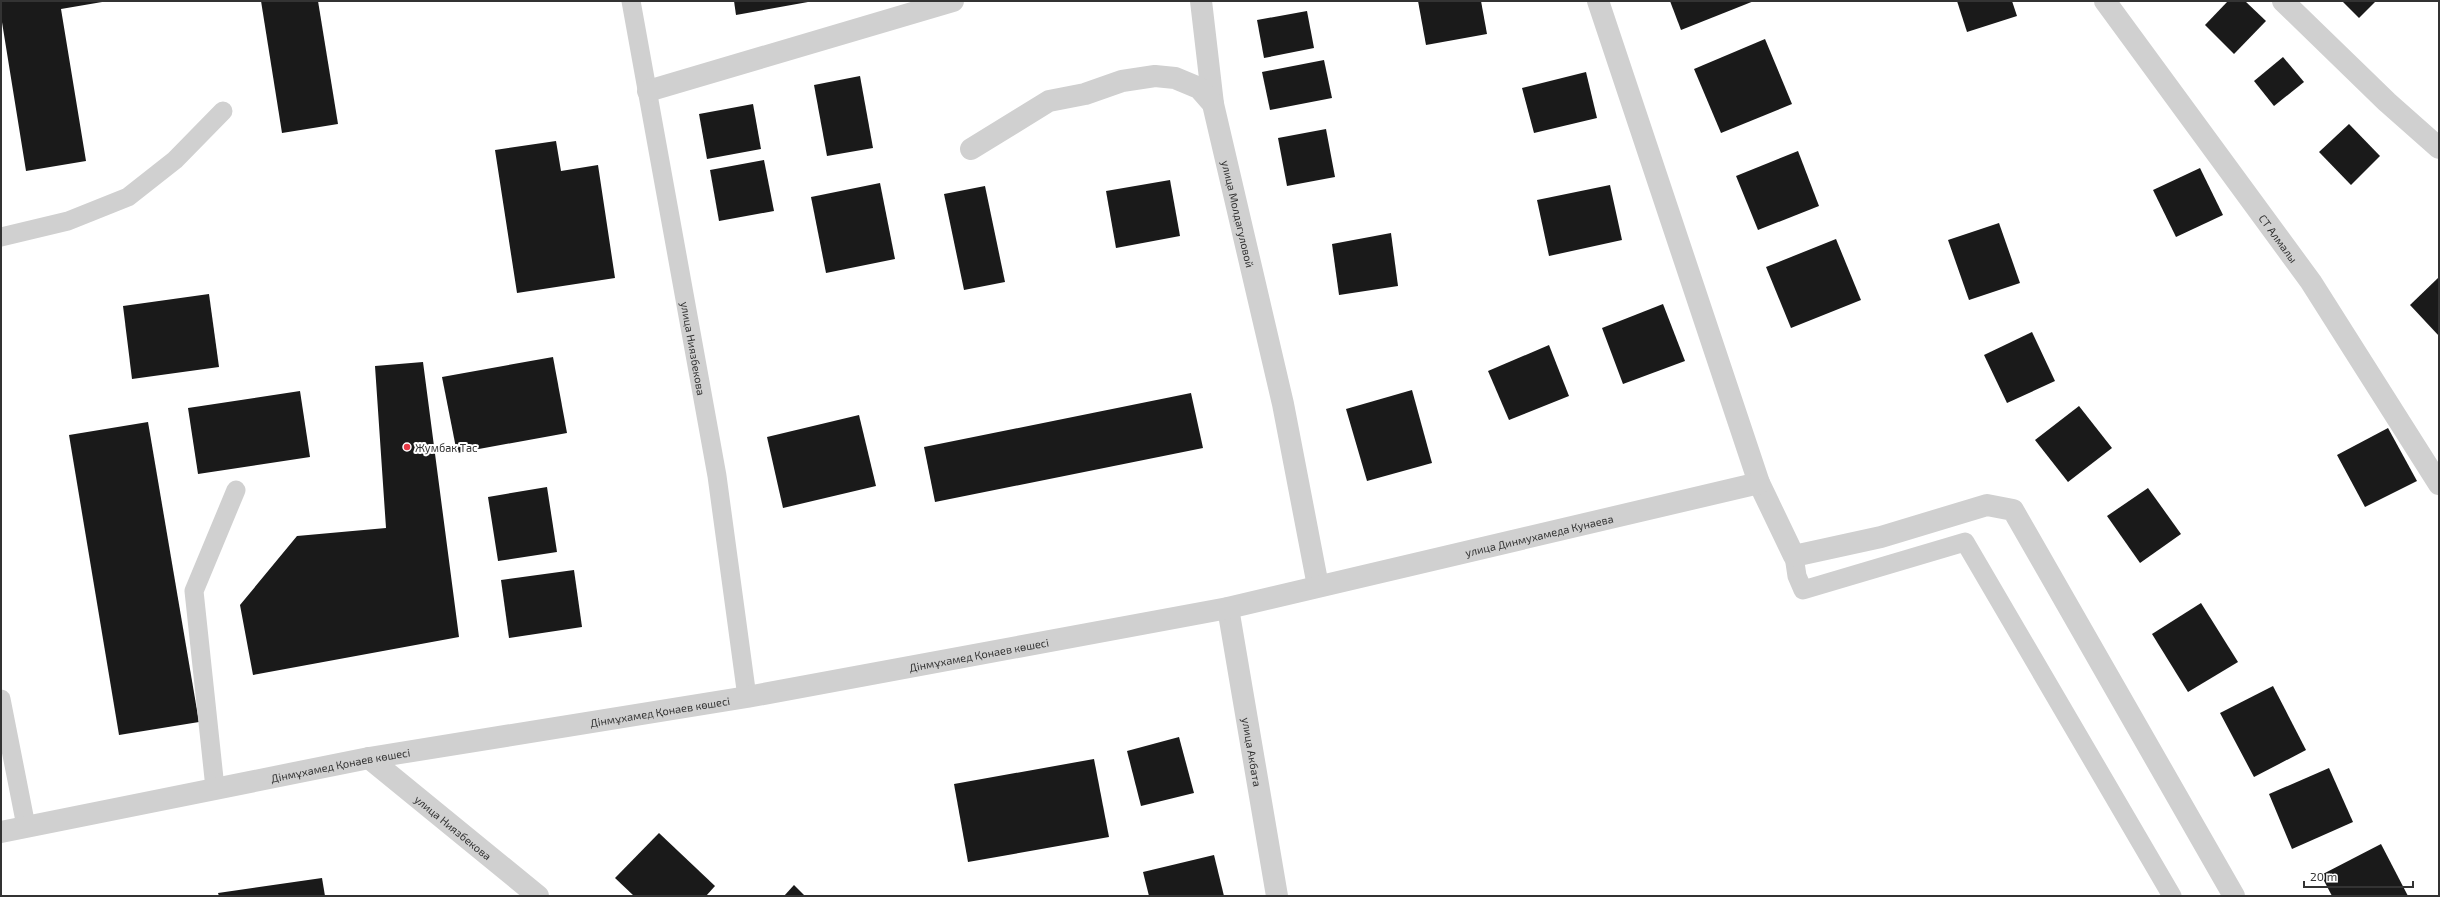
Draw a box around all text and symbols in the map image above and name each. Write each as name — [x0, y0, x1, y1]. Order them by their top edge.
street label: улица Молдагуловой — [1219, 159, 1257, 269]
street label: СТ Алмалы — [2257, 211, 2301, 265]
street label: улица Ниязбекова — [678, 300, 709, 396]
place label: Жумбак Тас — [415, 441, 478, 455]
marker: Жумбак Тас — [402, 442, 412, 452]
street label: улица Динмухамеда Кунаева — [1464, 511, 1614, 559]
street label: Дінмұхамед Қонаев көшесі — [908, 635, 1050, 673]
street label: Дінмұхамед Қонаев көшесі — [589, 693, 731, 729]
street label: улица Акбата — [1239, 716, 1265, 787]
street label: Дінмұхамед Қонаев көшесі — [270, 745, 411, 784]
street label: улица Ниязбекова — [412, 792, 494, 862]
scale bar — [2304, 863, 2413, 889]
text: 20 m — [2310, 869, 2337, 883]

